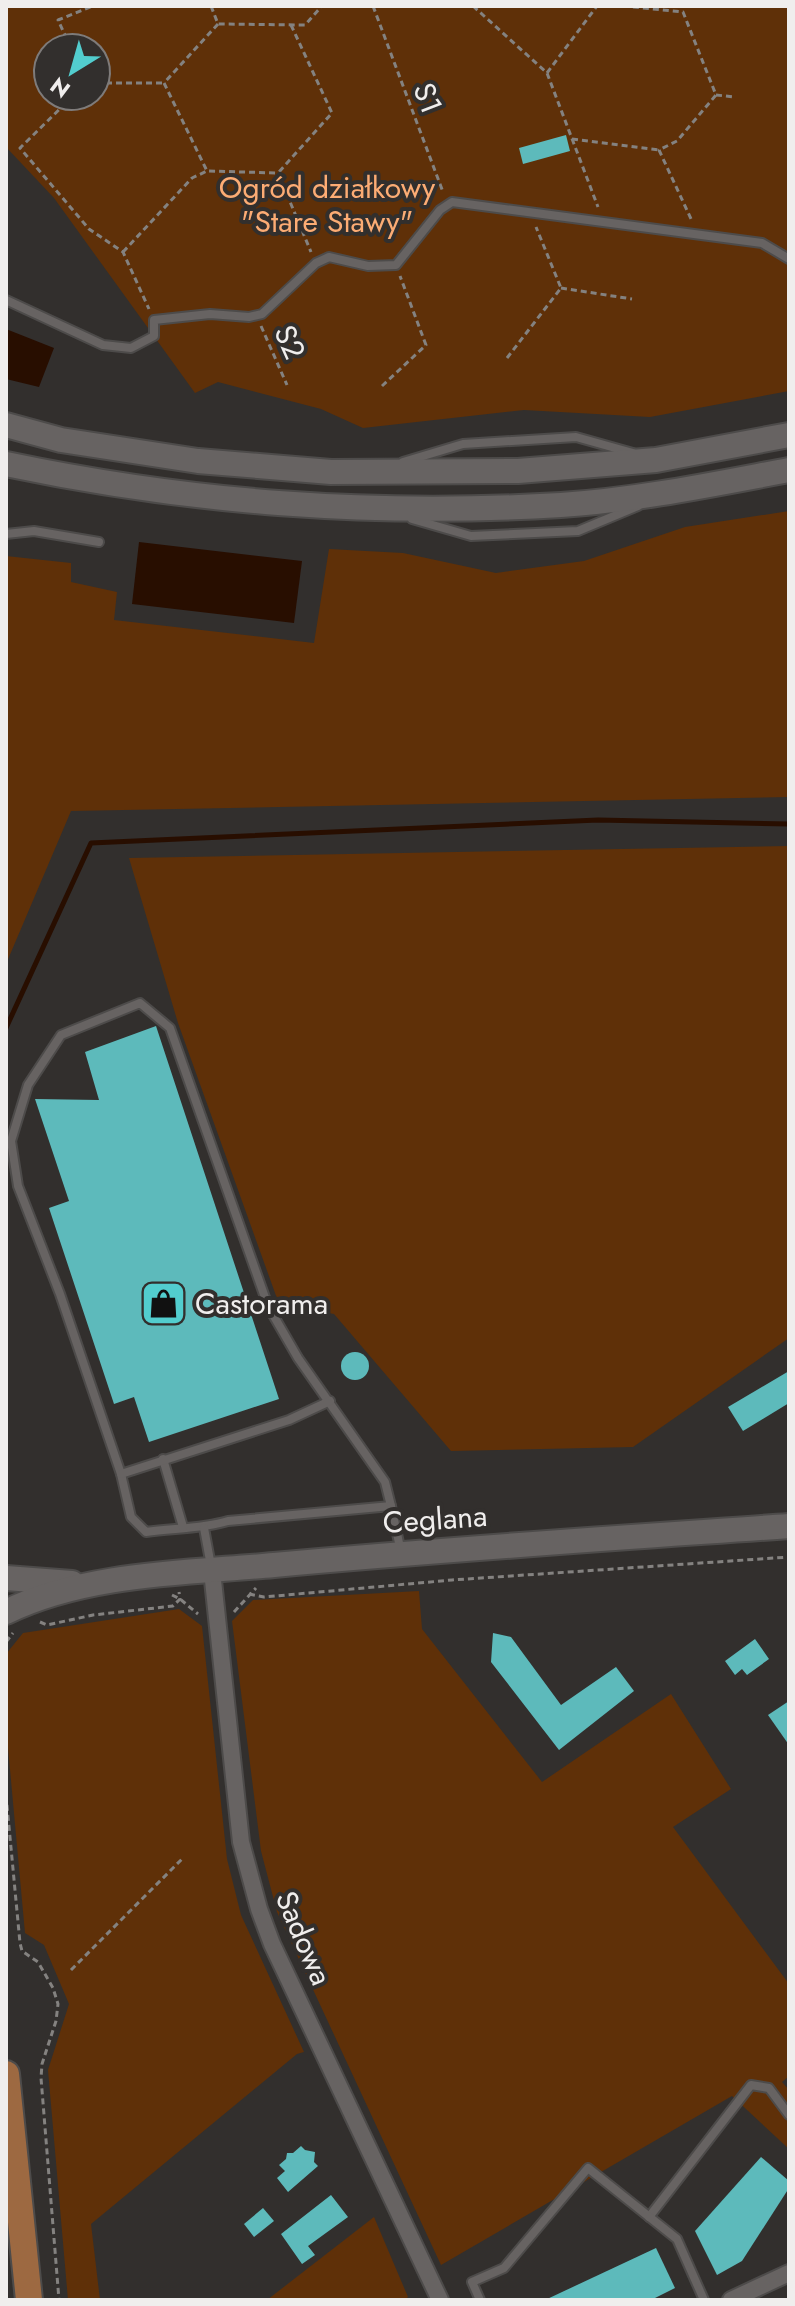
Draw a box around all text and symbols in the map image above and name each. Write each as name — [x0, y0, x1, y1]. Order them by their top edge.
north arrow — [32, 32, 112, 112]
text: N — [43, 70, 77, 106]
street label: S1 — [403, 76, 453, 120]
park label: Ogród działkowy "Stare Stawy" — [219, 166, 436, 243]
street label: S2 — [264, 318, 316, 366]
shop icon: Castorama — [140, 1279, 188, 1327]
place label: Castorama — [195, 1282, 328, 1325]
street label: Ceglana — [381, 1494, 489, 1544]
street label: Sadowa — [265, 1884, 343, 1992]

